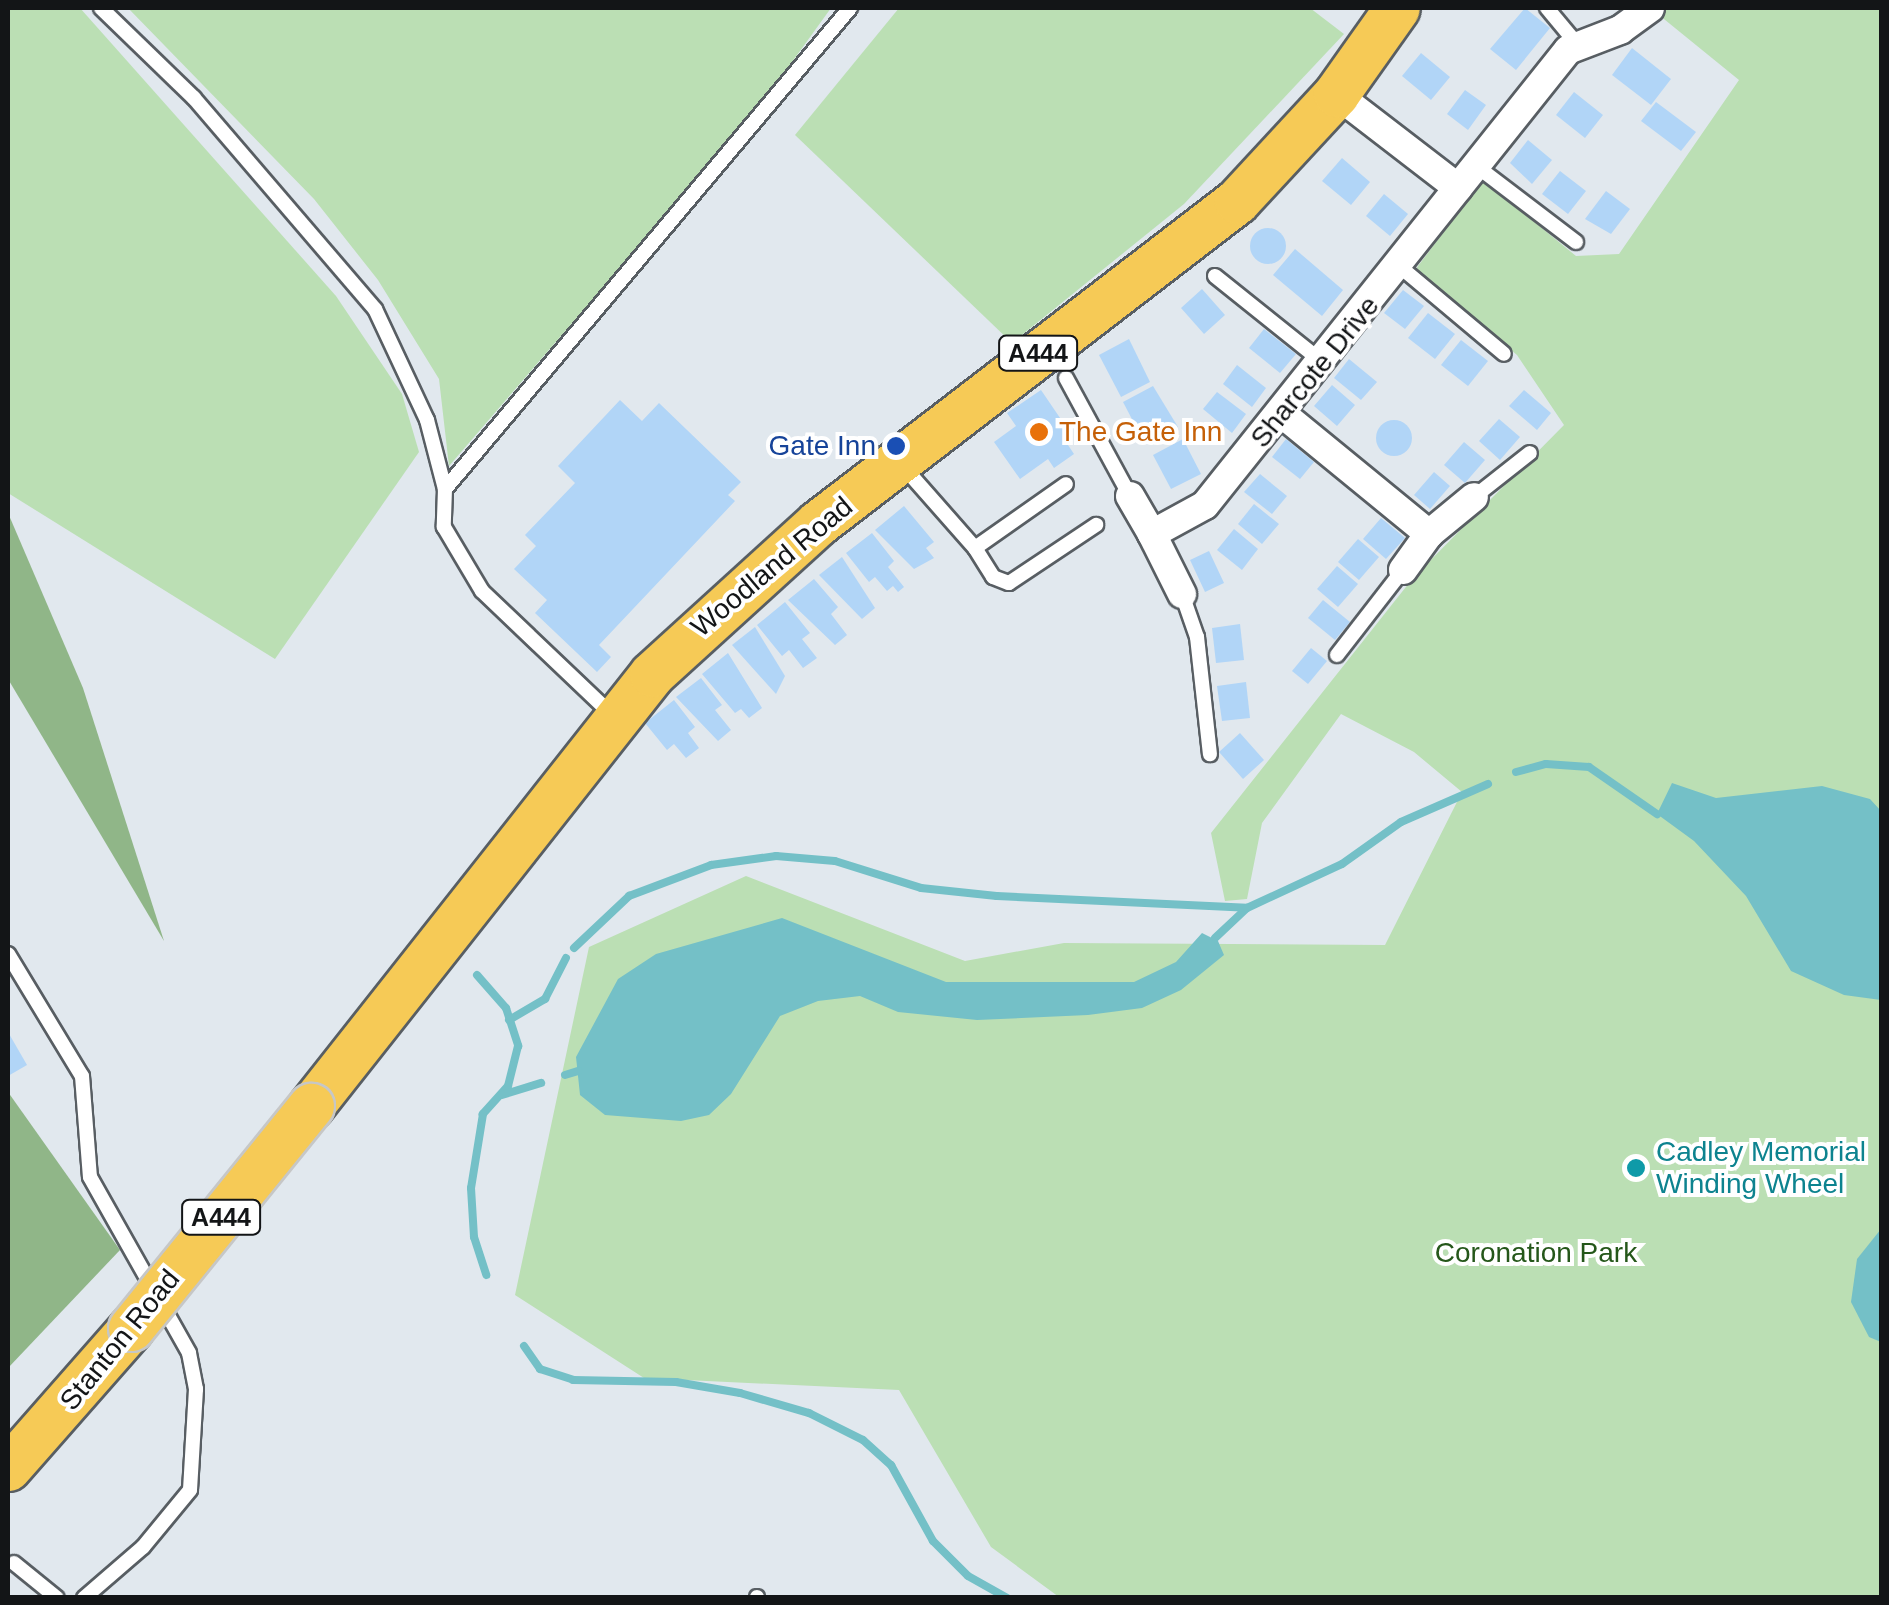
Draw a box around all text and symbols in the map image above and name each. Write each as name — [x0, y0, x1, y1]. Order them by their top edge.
street label: Sharcote Drive — [1244, 289, 1386, 455]
road number: A444 — [998, 333, 1078, 373]
place label: The Gate Inn — [1059, 415, 1222, 449]
marker: The Gate Inn — [1028, 421, 1050, 443]
place label: Gate Inn — [769, 429, 876, 463]
marker: Gate Inn — [885, 435, 907, 457]
street label: Woodland Road — [684, 490, 860, 644]
place label: Cadley Memorial Winding Wheel — [1656, 1135, 1866, 1201]
marker: Cadley Memorial Winding Wheel — [1625, 1157, 1647, 1179]
road number: A444 — [181, 1197, 261, 1237]
park label: Coronation Park — [1435, 1236, 1637, 1270]
street label: Stanton Road — [53, 1263, 187, 1417]

